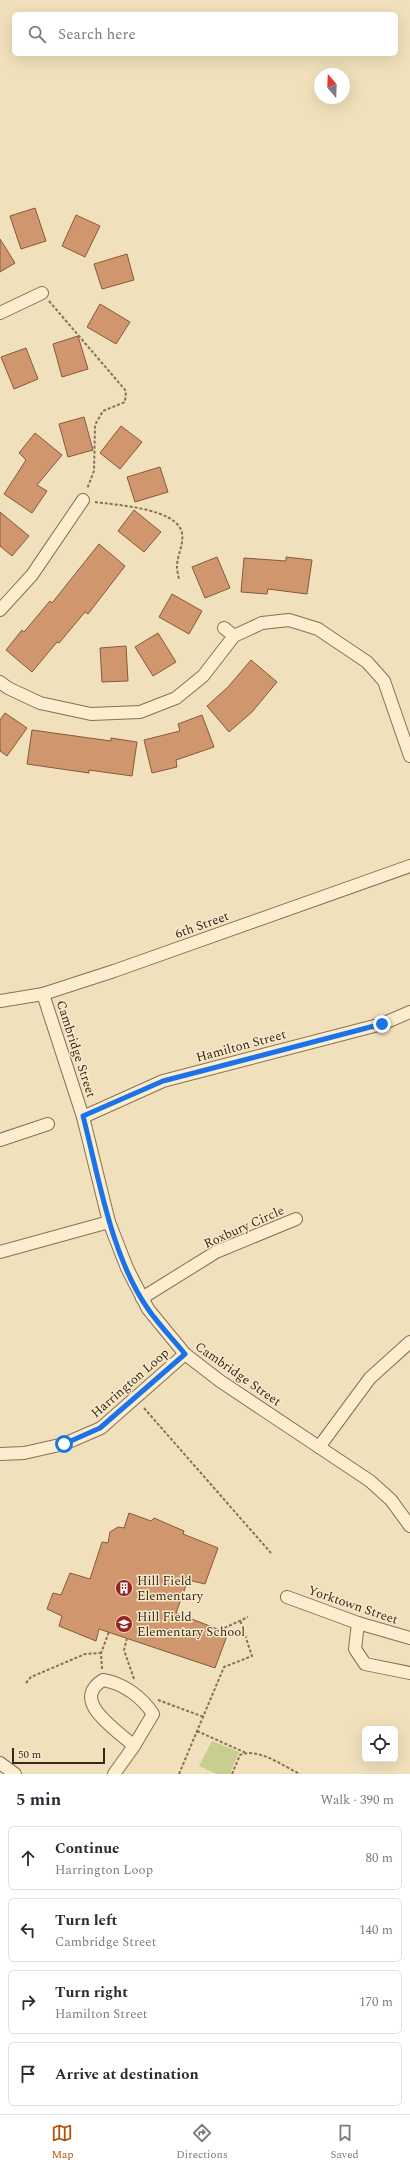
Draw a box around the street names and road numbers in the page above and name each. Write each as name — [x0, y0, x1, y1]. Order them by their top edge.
street label: 6th Street — [172, 906, 232, 944]
street label: Cambridge Street — [51, 998, 101, 1101]
street label: Hamilton Street — [194, 1024, 289, 1068]
street label: Roxbury Circle — [201, 1200, 287, 1254]
street label: Cambridge Street — [191, 1337, 286, 1411]
street label: Harrington Loop — [86, 1343, 174, 1423]
street label: Yorktown Street — [305, 1580, 401, 1630]

